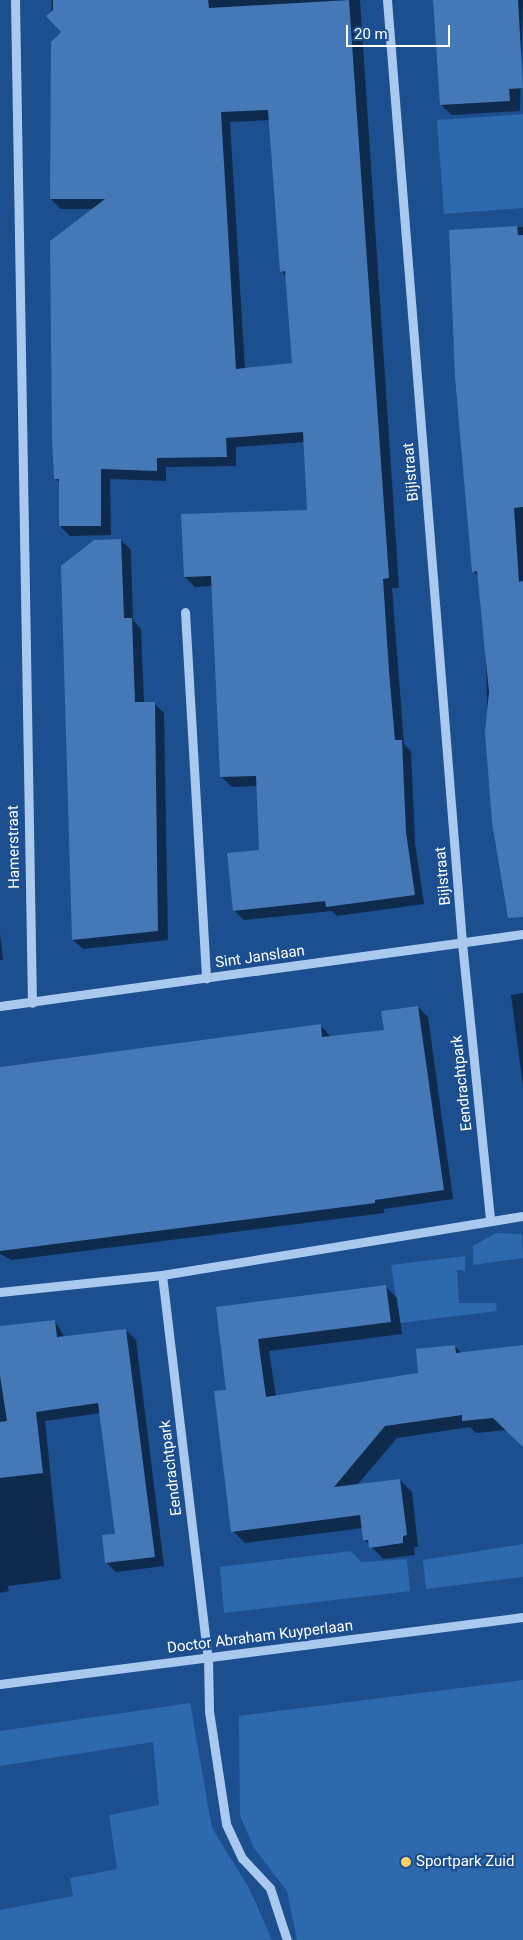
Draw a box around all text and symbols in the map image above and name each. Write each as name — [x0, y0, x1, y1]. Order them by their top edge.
scale bar — [348, 15, 452, 47]
text: 20 m — [354, 25, 388, 43]
street label: Bijlstraat — [399, 442, 423, 502]
street label: Hamerstraat — [4, 805, 24, 889]
street label: Bijlstraat — [431, 846, 455, 906]
street label: Sint Janslaan — [214, 942, 306, 972]
street label: Eendrachtpark — [448, 1034, 476, 1132]
street label: Eendrachtpark — [156, 1419, 186, 1517]
street label: Doctor Abraham Kuyperlaan — [166, 1617, 354, 1657]
place label: Sportpark Zuid — [416, 1853, 514, 1871]
marker: Sportpark Zuid — [400, 1856, 412, 1868]

